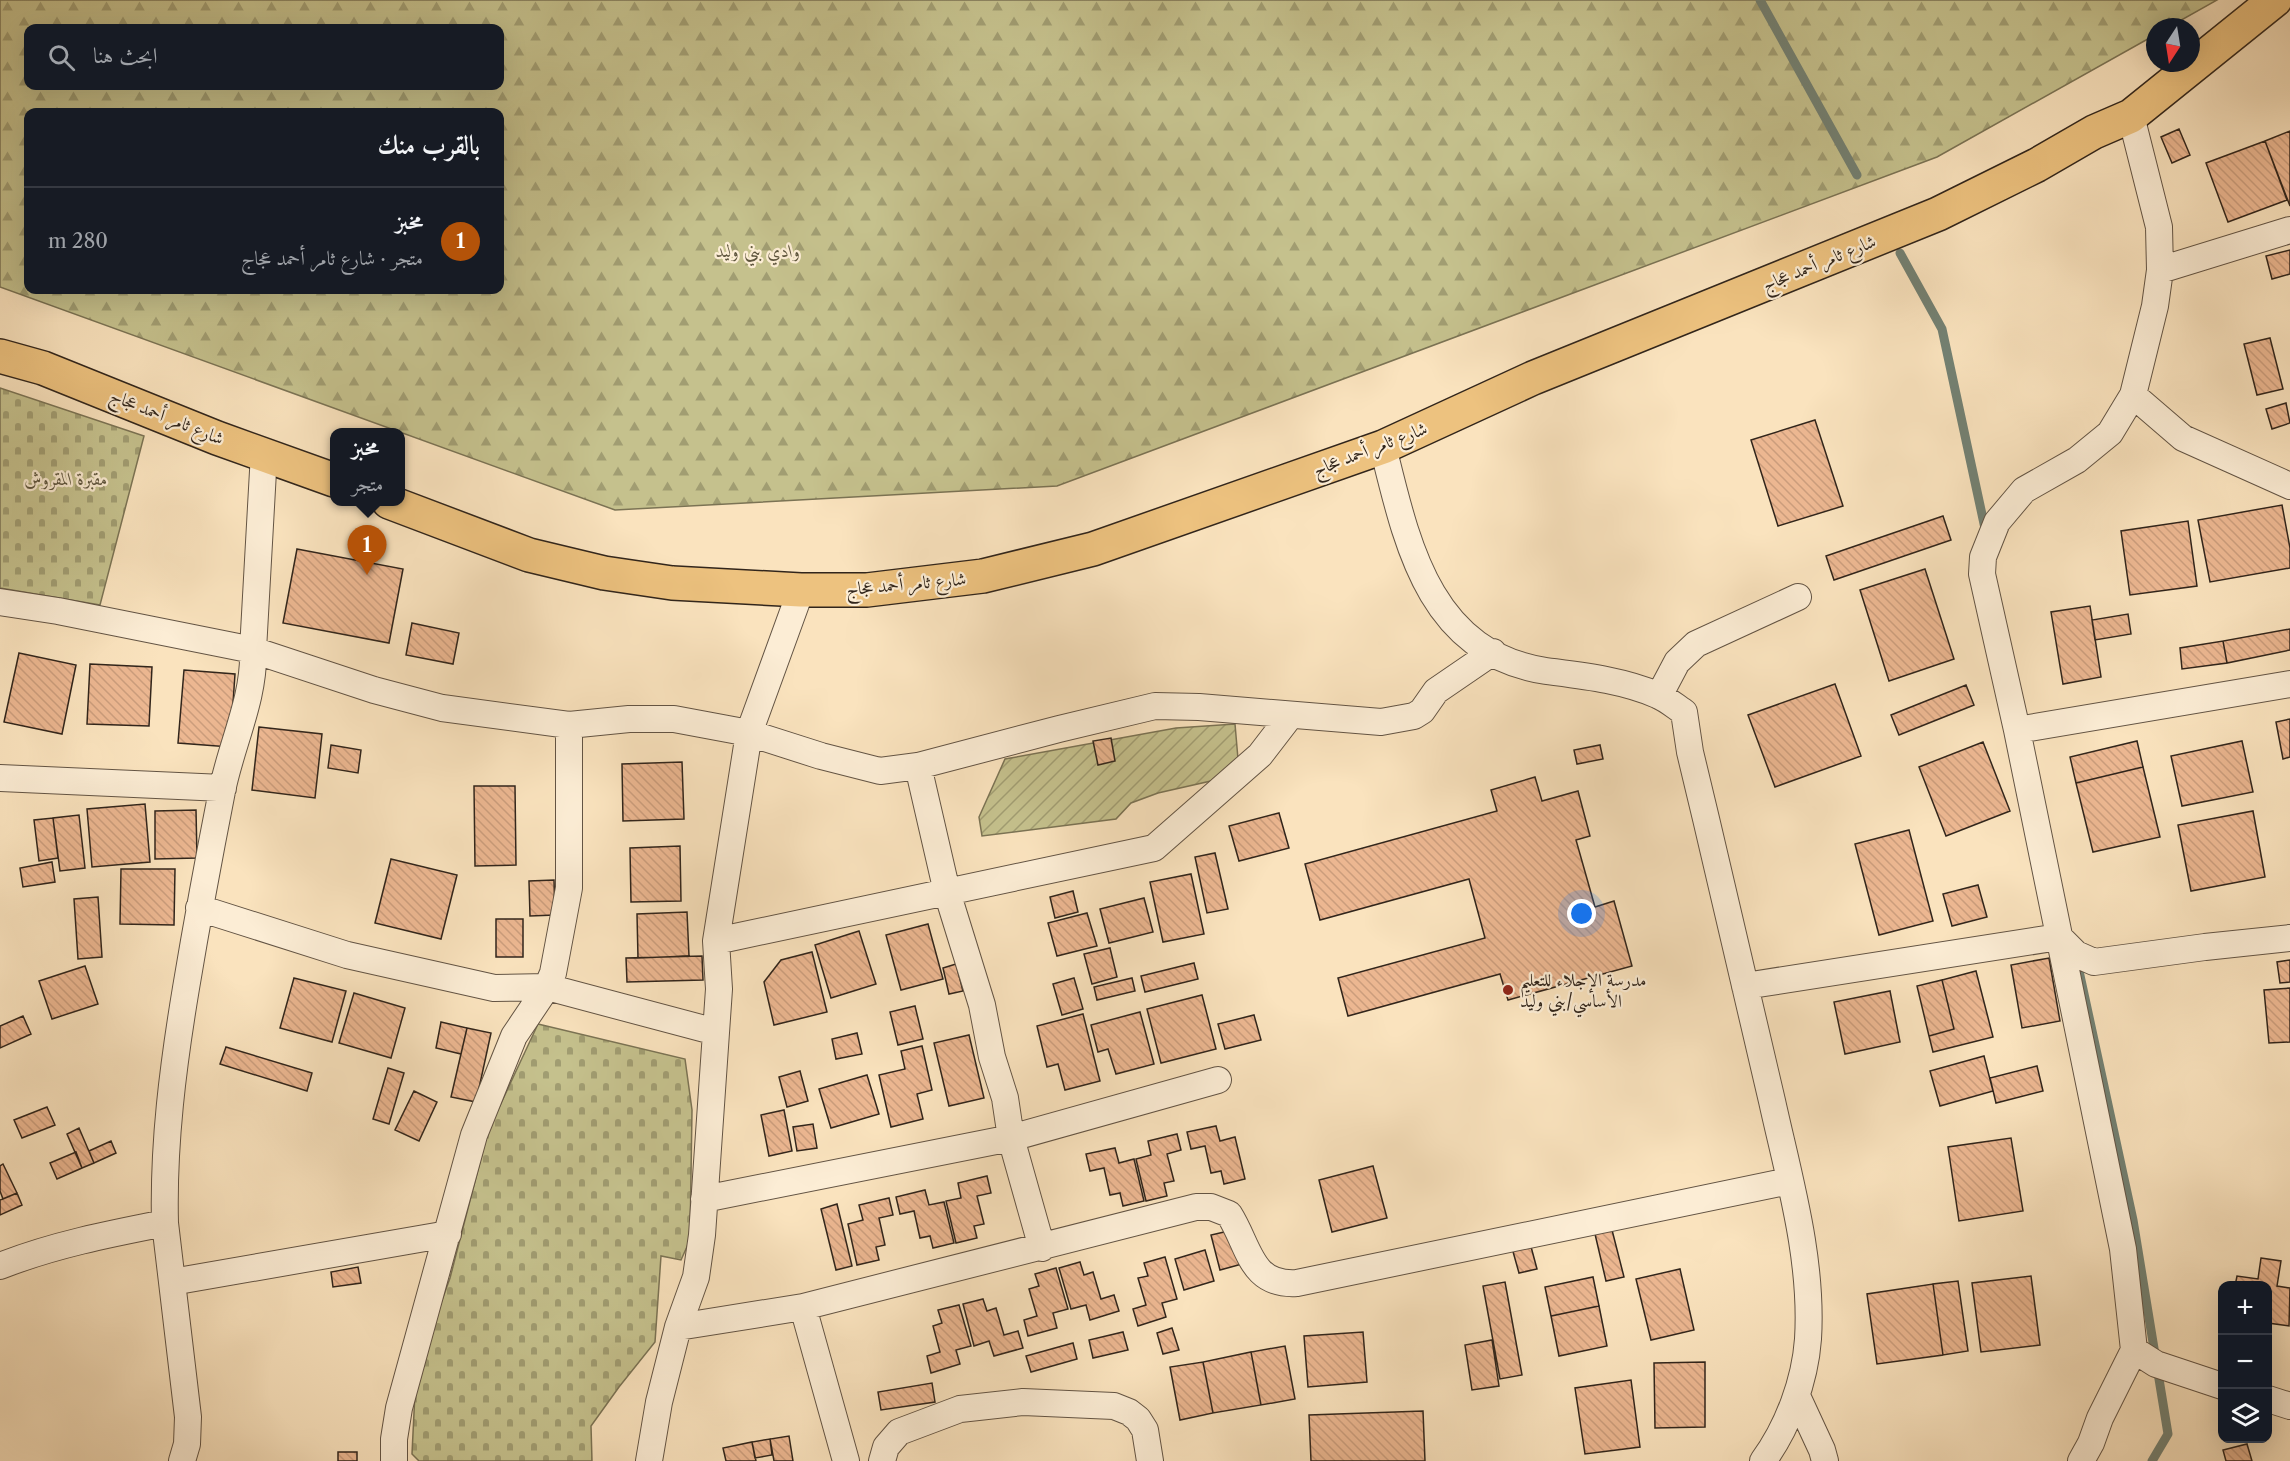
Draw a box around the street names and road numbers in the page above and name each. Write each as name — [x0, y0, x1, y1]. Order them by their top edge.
street label: شارع ثامر أحمد عجاج — [1758, 228, 1881, 300]
street label: شارع ثامر أحمد عجاج — [105, 382, 228, 454]
street label: شارع ثامر أحمد عجاج — [1309, 415, 1432, 486]
street label: شارع ثامر أحمد عجاج — [845, 566, 967, 605]

